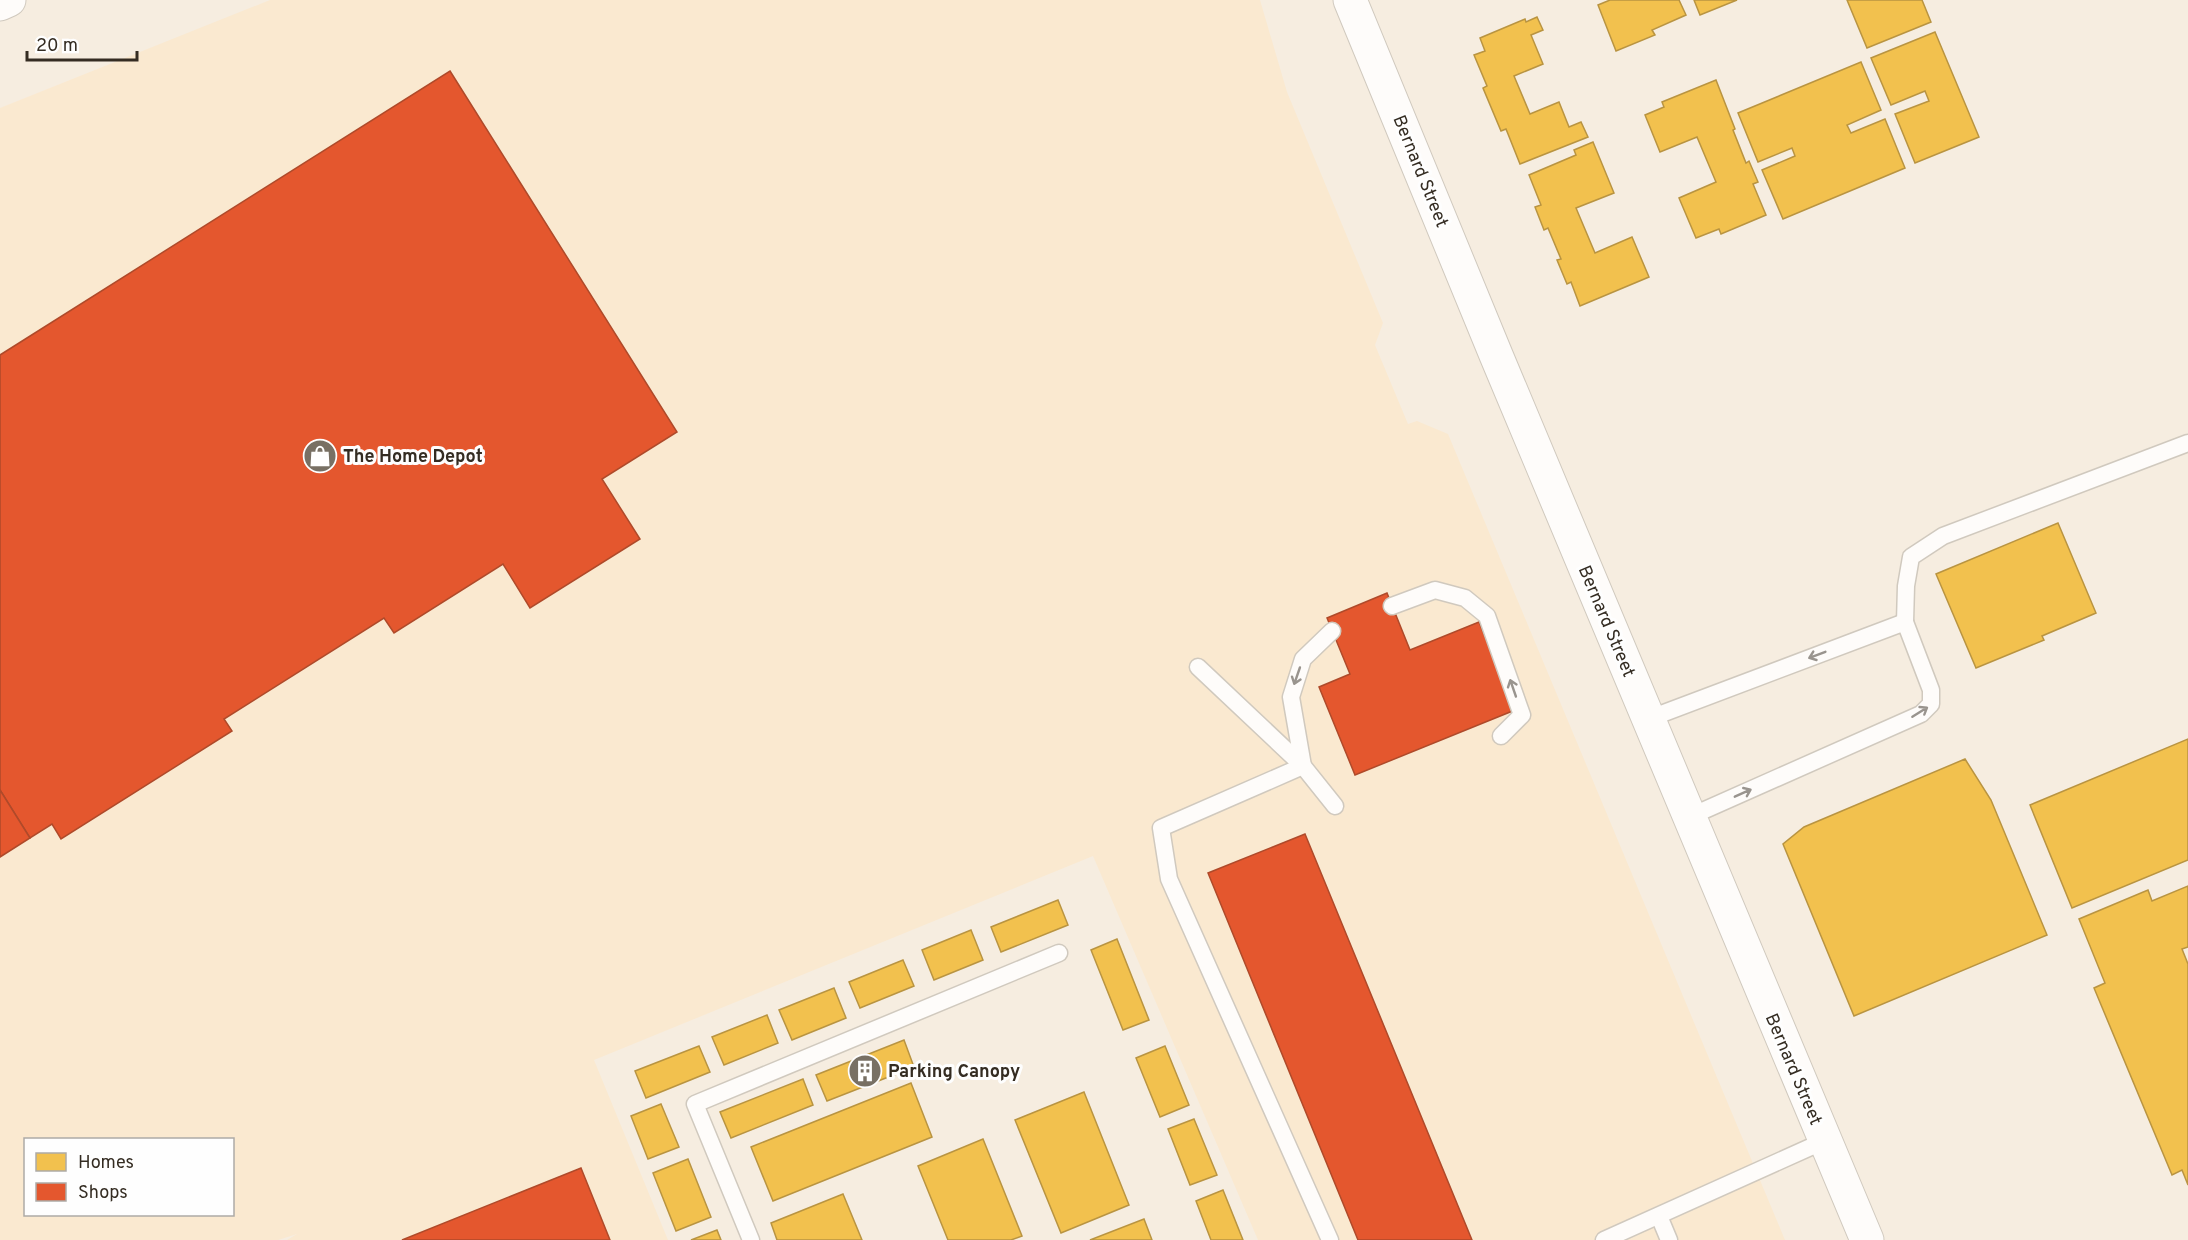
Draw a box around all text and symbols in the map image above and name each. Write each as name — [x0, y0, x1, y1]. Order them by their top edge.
scale bar — [27, 24, 136, 62]
text: 20 m — [36, 35, 78, 58]
street label: Bernard Street — [1387, 112, 1453, 231]
shop icon: The Home Depot — [302, 438, 338, 474]
place label: The Home Depot — [343, 446, 483, 469]
street label: Bernard Street — [1572, 562, 1639, 681]
one-way arrow — [1808, 650, 1827, 661]
one-way arrow — [1291, 666, 1302, 685]
one-way arrow — [1507, 679, 1518, 698]
one-way arrow — [1911, 706, 1928, 718]
one-way arrow — [1733, 787, 1751, 799]
street label: Bernard Street — [1759, 1010, 1826, 1129]
building icon: Parking Canopy — [847, 1053, 883, 1089]
place label: Parking Canopy — [888, 1061, 1020, 1084]
legend — [24, 1138, 234, 1216]
text: Homes — [78, 1152, 134, 1175]
text: Shops — [78, 1182, 128, 1205]

